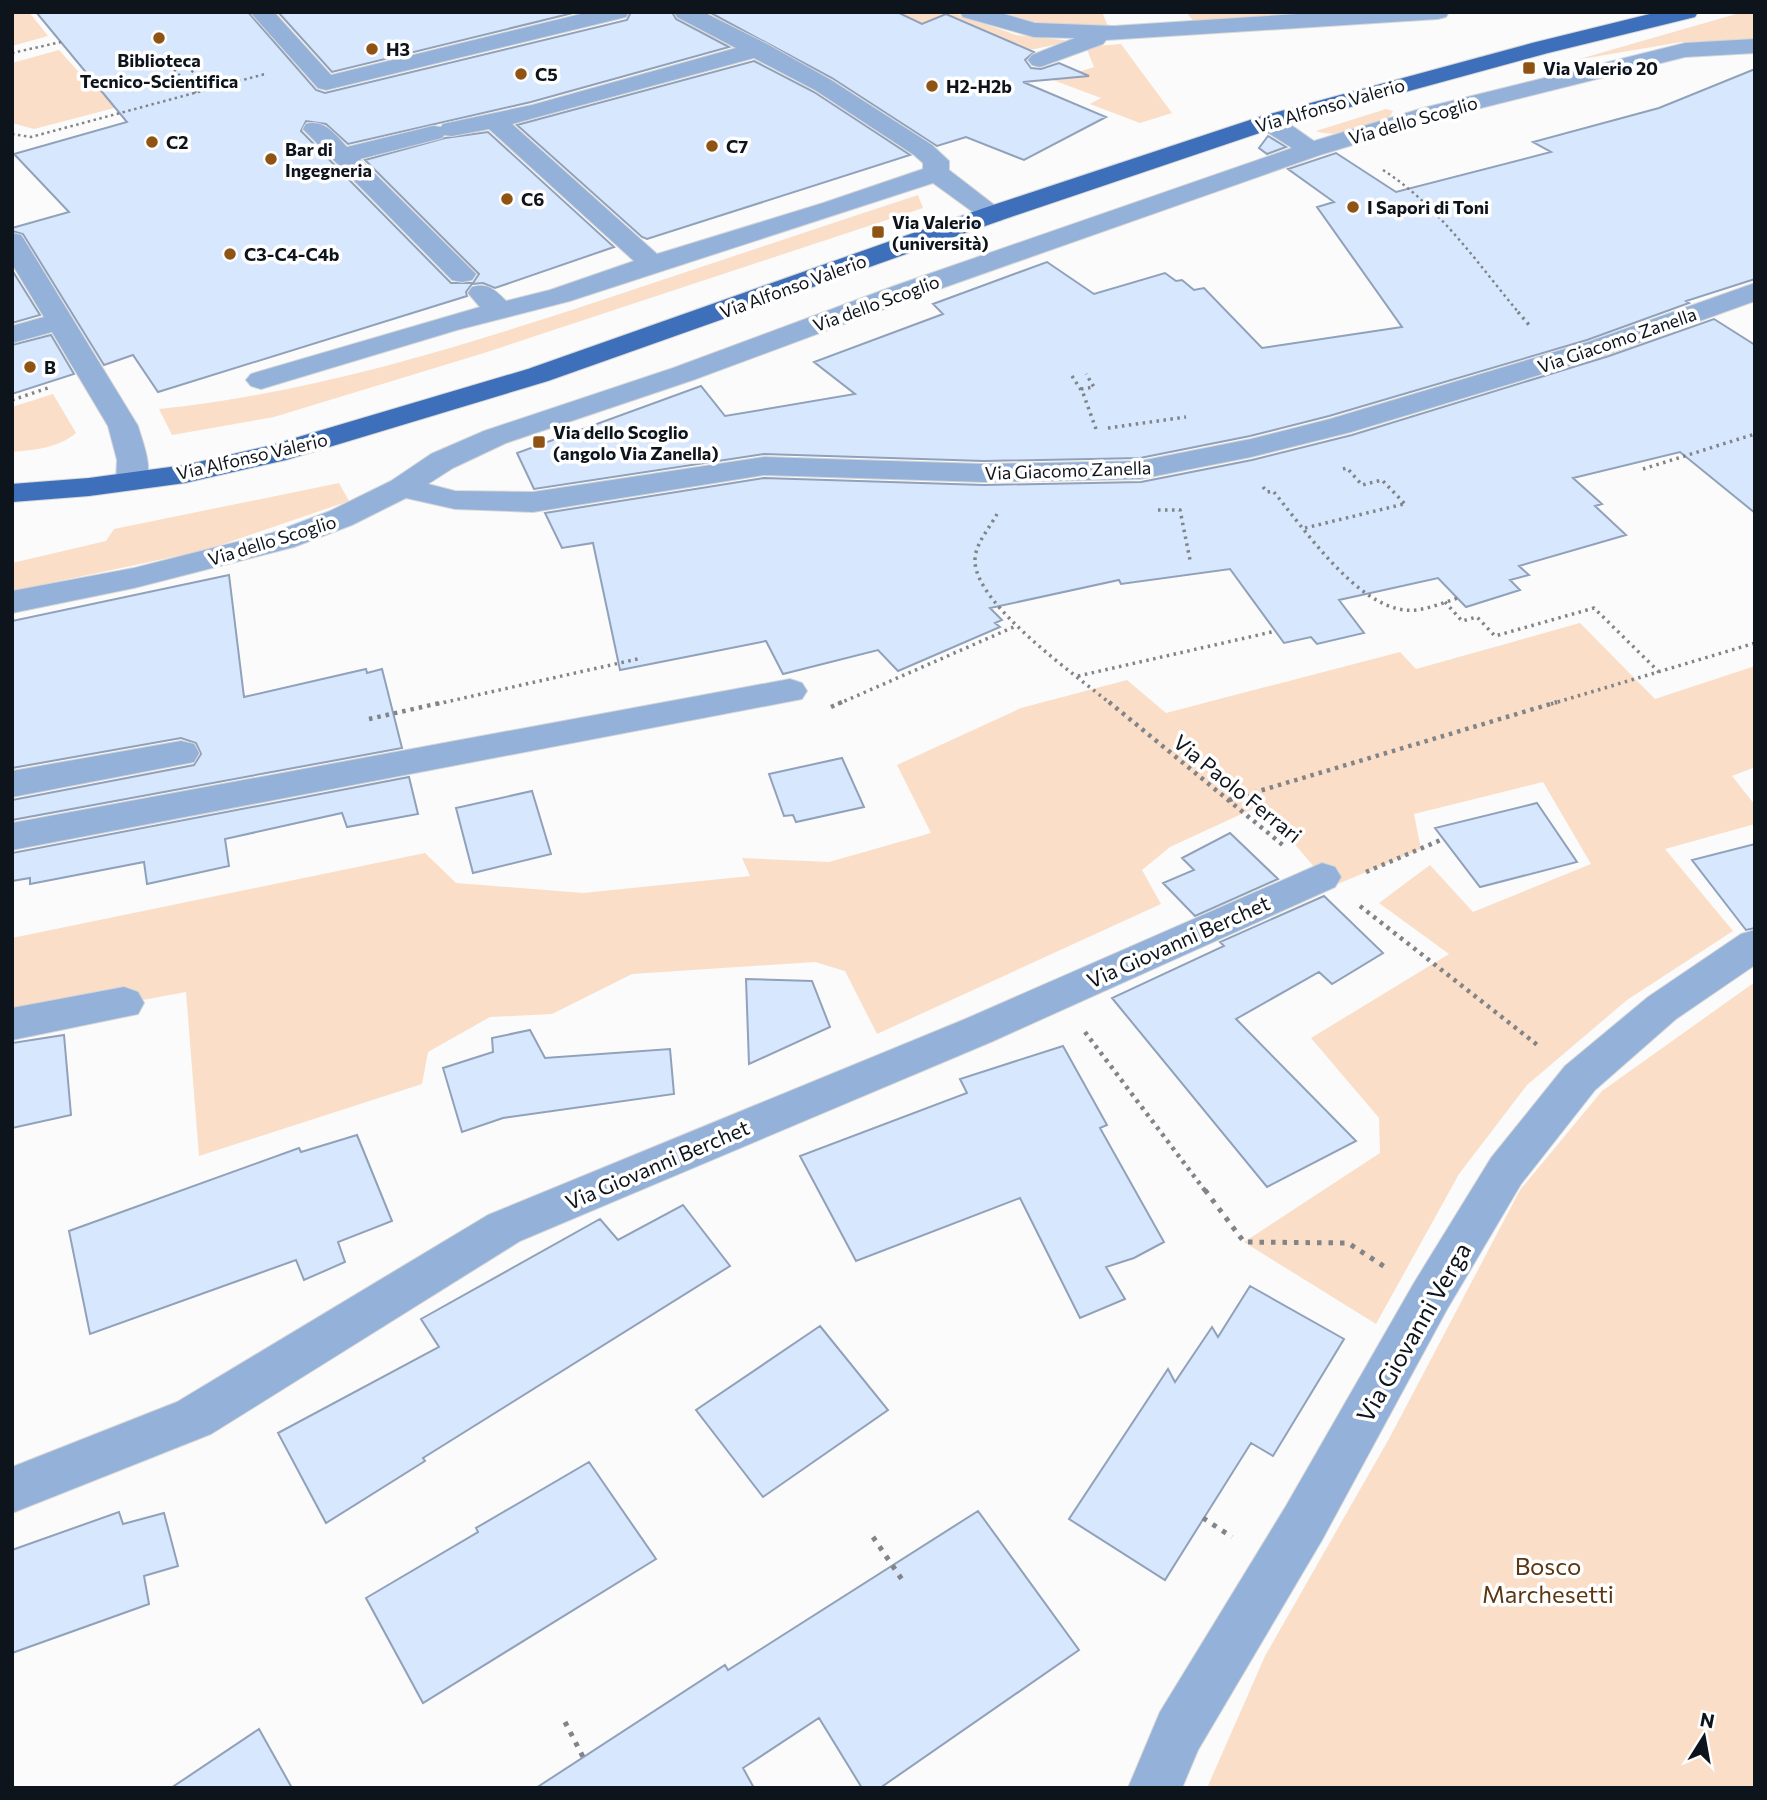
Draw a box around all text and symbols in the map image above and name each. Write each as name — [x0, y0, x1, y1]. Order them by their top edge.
marker: Biblioteca Tecnico-Scientifica — [151, 30, 167, 46]
place label: H3 — [386, 38, 410, 60]
marker: H3 — [364, 41, 380, 57]
place label: Biblioteca Tecnico-Scientifica — [80, 49, 238, 92]
place label: Via Valerio 20 — [1543, 57, 1658, 79]
marker: Via Valerio 20 — [1521, 60, 1537, 76]
place label: C5 — [535, 63, 558, 85]
marker: C5 — [513, 66, 529, 82]
street label: Via Alfonso Valerio — [1253, 73, 1407, 137]
place label: H2-H2b — [946, 75, 1012, 97]
marker: H2-H2b — [924, 78, 940, 94]
street label: Via dello Scoglio — [1346, 91, 1480, 149]
place label: C2 — [166, 131, 189, 153]
marker: C2 — [144, 134, 160, 150]
place label: C7 — [726, 135, 748, 157]
place label: Bar di Ingegneria — [285, 138, 372, 181]
marker: C7 — [704, 138, 720, 154]
marker: Bar di Ingegneria — [263, 151, 279, 167]
place label: C6 — [521, 188, 544, 210]
marker: C6 — [499, 191, 515, 207]
place label: I Sapori di Toni — [1367, 196, 1489, 218]
marker: I Sapori di Toni — [1345, 199, 1361, 215]
place label: Via Valerio (università) — [892, 211, 989, 254]
marker: Via Valerio (università) — [870, 224, 886, 240]
place label: C3-C4-C4b — [244, 243, 340, 265]
marker: C3-C4-C4b — [222, 246, 238, 262]
street label: Via Alfonso Valerio — [717, 249, 869, 323]
street label: Via dello Scoglio — [810, 270, 942, 336]
street label: Via Giacomo Zanella — [1535, 302, 1699, 378]
place label: B — [44, 356, 56, 378]
marker: B — [22, 359, 38, 375]
place label: Via dello Scoglio (angolo Via Zanella) — [553, 421, 719, 464]
street label: Via Alfonso Valerio — [174, 428, 330, 484]
marker: Via dello Scoglio (angolo Via Zanella) — [531, 434, 547, 450]
street label: Via Giacomo Zanella — [984, 456, 1152, 484]
street label: Via dello Scoglio — [205, 510, 339, 570]
street label: Via Paolo Ferrari — [1169, 729, 1307, 847]
street label: Via Giovanni Berchet — [1083, 889, 1273, 993]
street label: Via Giovanni Berchet — [561, 1114, 753, 1214]
street label: Via Giovanni Verga — [1350, 1237, 1476, 1427]
park label: Bosco Marchesetti — [1482, 1551, 1614, 1608]
north arrow — [1669, 1702, 1739, 1772]
text: N — [1698, 1707, 1717, 1732]

